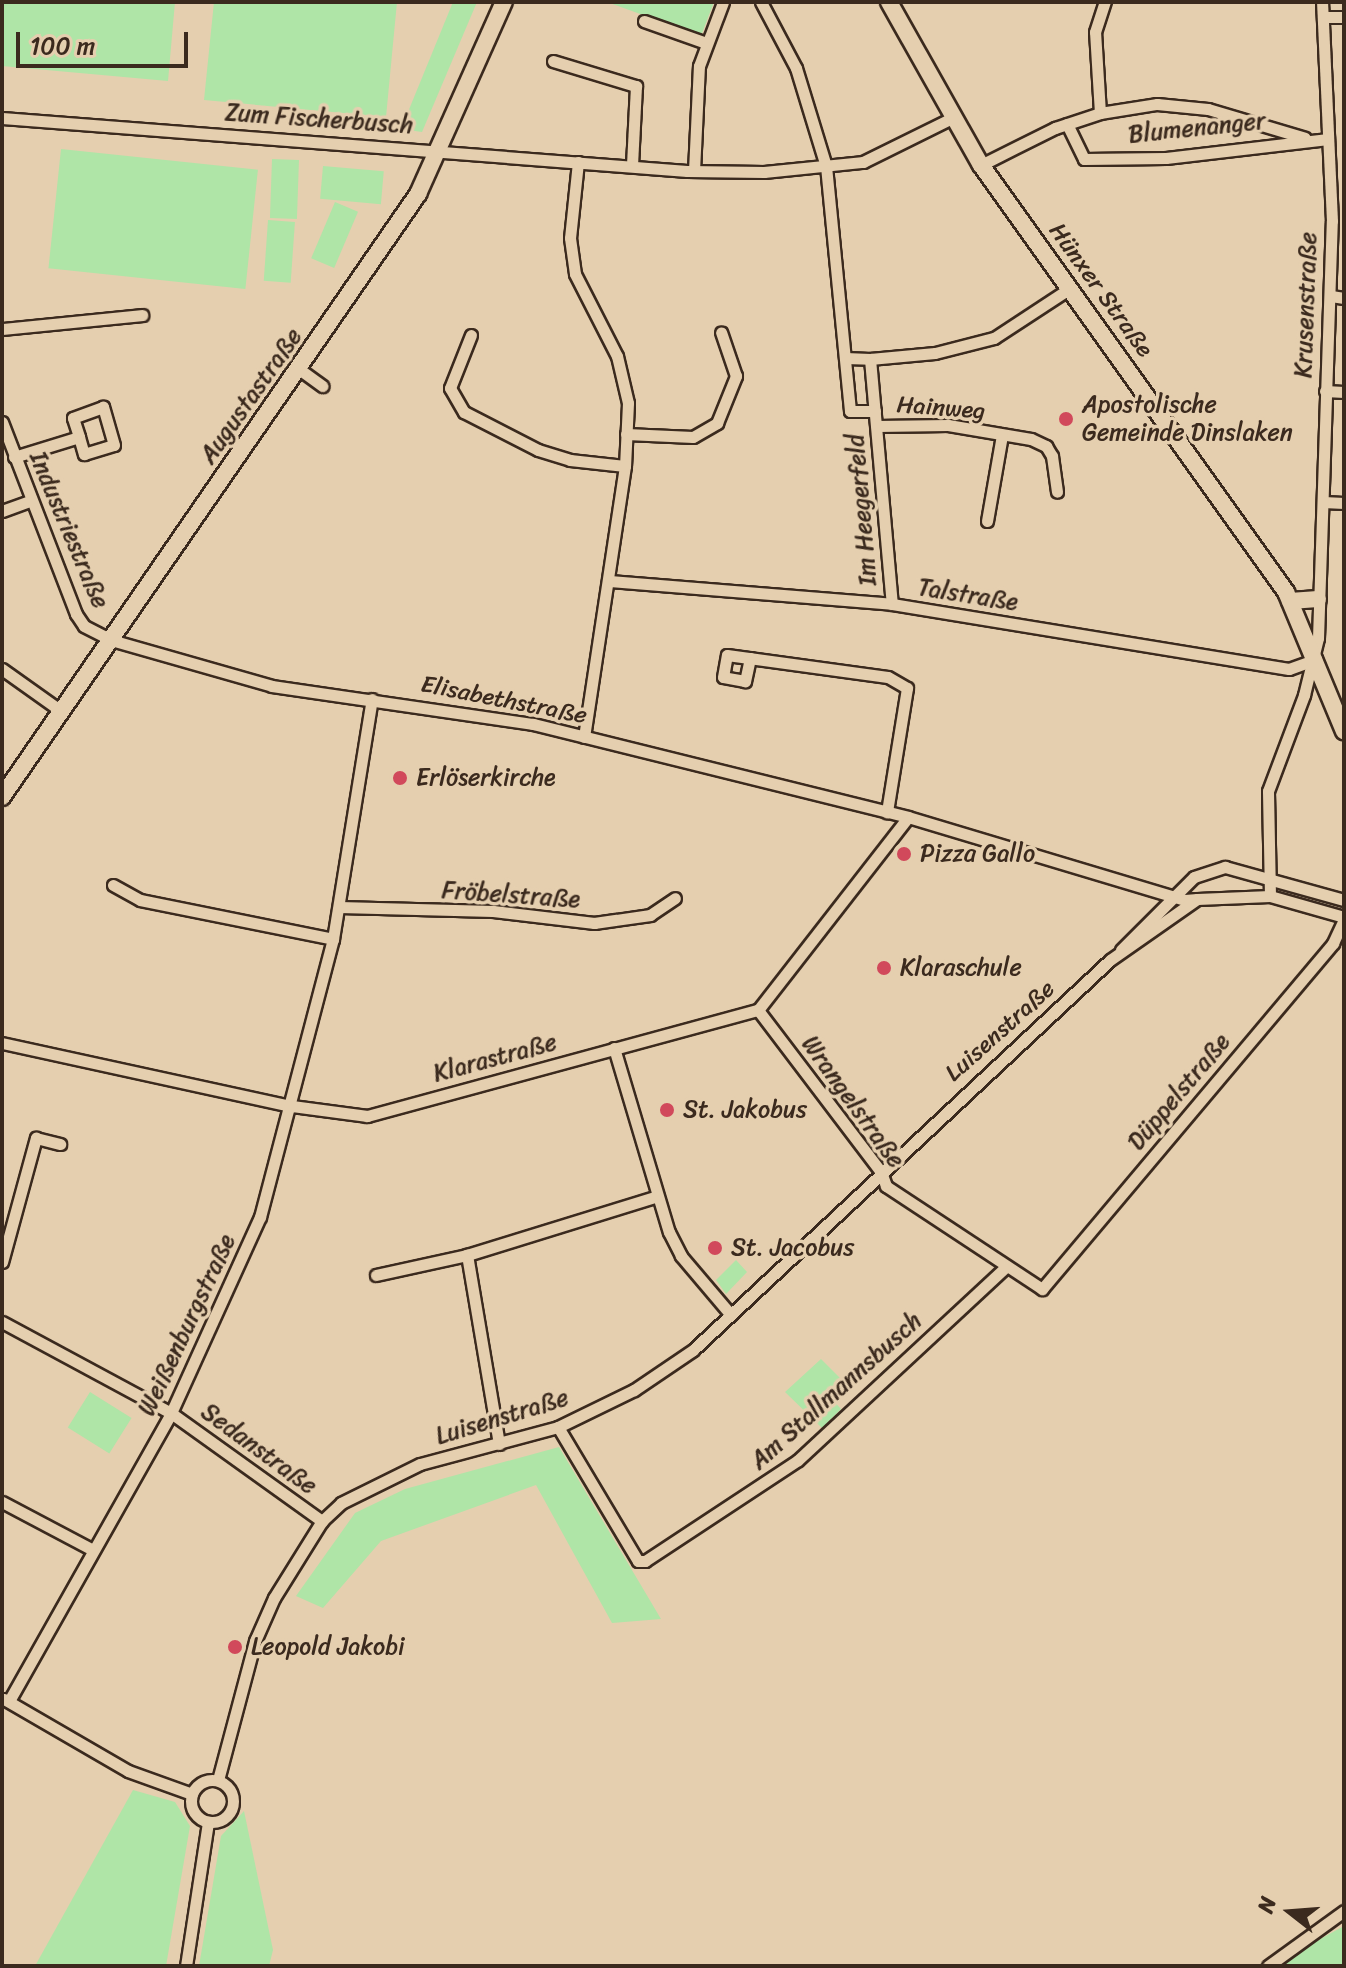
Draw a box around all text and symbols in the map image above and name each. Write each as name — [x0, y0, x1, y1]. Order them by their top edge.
scale bar — [20, 16, 192, 66]
text: 100 m — [30, 25, 95, 67]
street label: Zum Fischerbusch — [224, 98, 414, 140]
street label: Blumenanger — [1127, 106, 1267, 150]
street label: Hünxer Straße — [1042, 217, 1160, 363]
street label: Krusenstraße — [1289, 232, 1323, 378]
street label: Augustastraße — [194, 323, 308, 469]
street label: Hainweg — [896, 391, 986, 425]
place label: Apostolische Gemeinde Dinslaken — [1082, 391, 1292, 447]
marker: Apostolische Gemeinde Dinslaken — [1057, 410, 1075, 428]
street label: Im Heegerfeld — [841, 433, 883, 587]
street label: Industriestraße — [23, 447, 115, 613]
street label: Talstraße — [916, 573, 1020, 617]
street label: Elisabethstraße — [419, 670, 589, 730]
place label: Erlöserkirche — [416, 764, 556, 792]
marker: Erlöserkirche — [391, 769, 409, 787]
place label: Pizza Gallo — [920, 840, 1035, 868]
marker: Pizza Gallo — [895, 845, 913, 863]
street label: Fröbelstraße — [441, 876, 581, 914]
place label: Klaraschule — [900, 954, 1022, 982]
marker: Klaraschule — [875, 959, 893, 977]
street label: Luisenstraße — [939, 974, 1061, 1088]
street label: Klarastraße — [430, 1028, 560, 1088]
street label: Düppelstraße — [1122, 1028, 1236, 1156]
street label: Wrangelstraße — [795, 1030, 911, 1174]
place label: St. Jakobus — [683, 1096, 806, 1124]
marker: St. Jakobus — [658, 1101, 676, 1119]
street label: Weißenburgstraße — [132, 1230, 242, 1420]
place label: St. Jacobus — [731, 1234, 853, 1262]
marker: St. Jacobus — [706, 1239, 724, 1257]
street label: Am Stallmannsbusch — [745, 1307, 927, 1475]
street label: Luisenstraße — [432, 1383, 572, 1451]
street label: Sedanstraße — [195, 1397, 323, 1501]
place label: Leopold Jakobi — [251, 1633, 405, 1661]
marker: Leopold Jakobi — [226, 1638, 244, 1656]
north arrow — [1250, 1872, 1330, 1952]
text: N — [1246, 1892, 1287, 1918]

